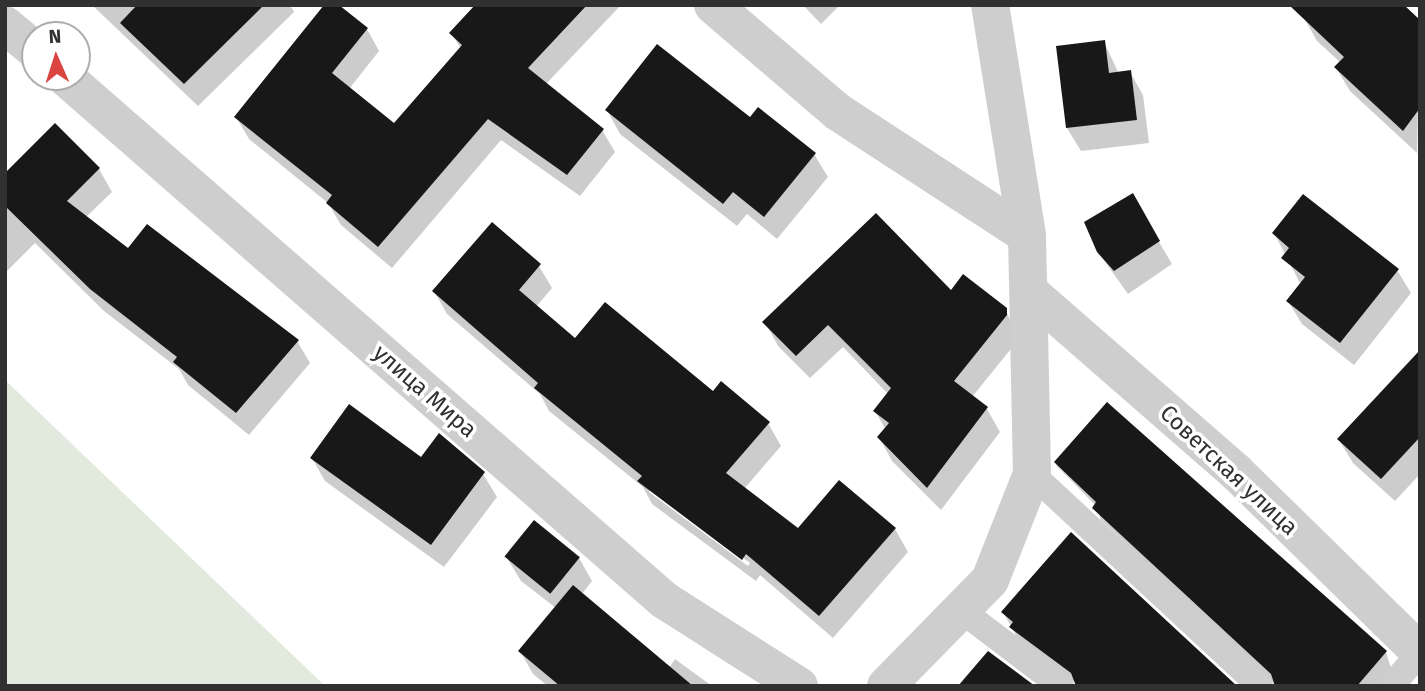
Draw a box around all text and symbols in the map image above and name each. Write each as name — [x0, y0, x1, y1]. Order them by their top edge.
north arrow — [21, 21, 91, 91]
text: N — [48, 25, 62, 48]
street label: улица Мира — [368, 339, 482, 443]
street label: Советская улица — [1154, 399, 1304, 541]

